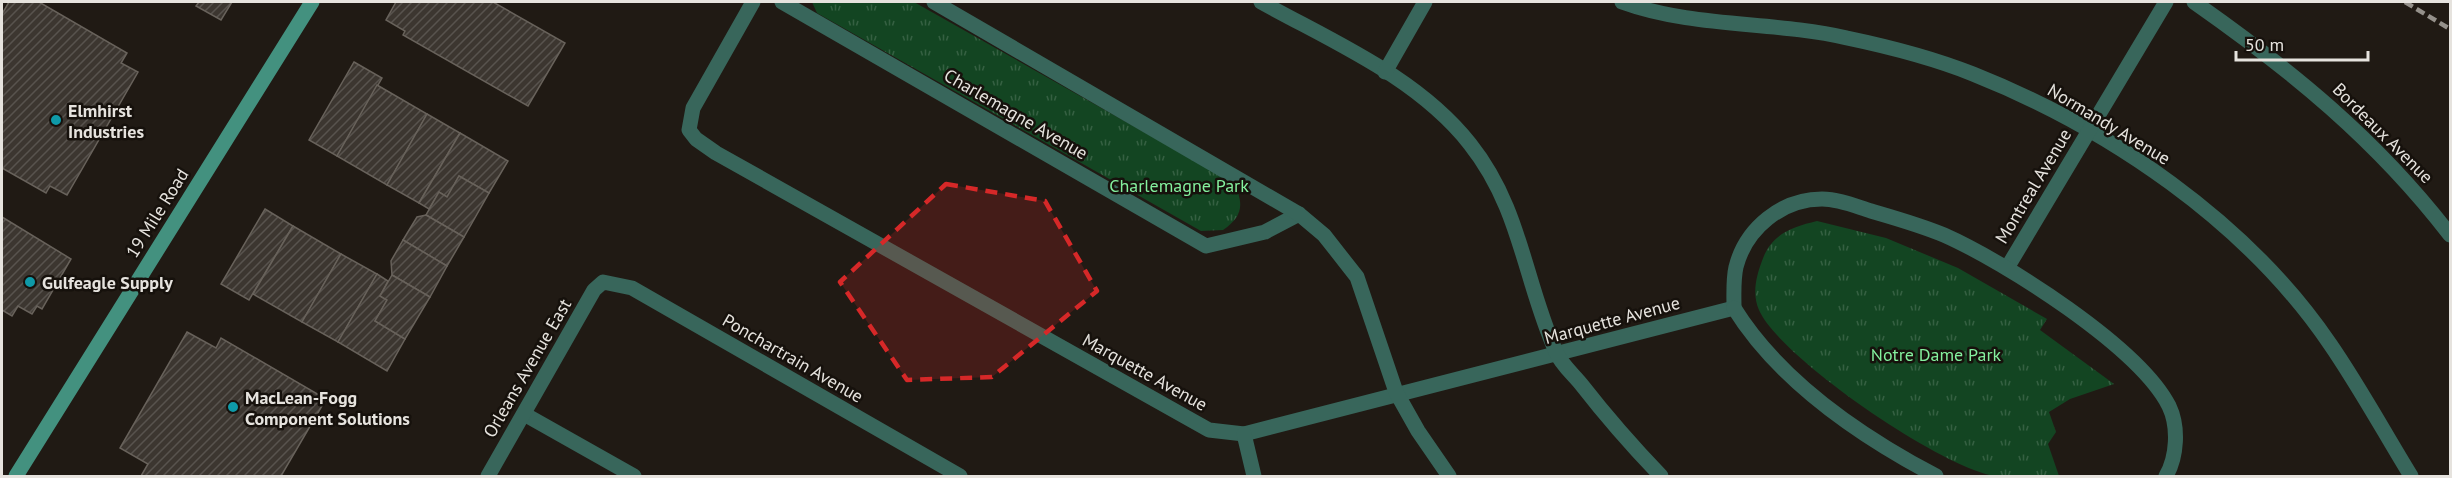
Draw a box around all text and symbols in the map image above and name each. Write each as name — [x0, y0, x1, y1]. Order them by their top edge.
scale bar — [2236, 24, 2368, 62]
text: 50 m — [2245, 33, 2284, 56]
street label: Charlemagne Avenue — [940, 63, 1092, 165]
street label: Normandy Avenue — [2043, 78, 2175, 170]
street label: Bordeaux Avenue — [2328, 78, 2438, 188]
place label: Elmhirst Industries — [68, 99, 145, 143]
marker: Elmhirst Industries — [49, 113, 63, 127]
street label: Montreal Avenue — [1990, 124, 2076, 248]
street label: 19 Mile Road — [121, 164, 193, 262]
park label: Charlemagne Park — [1109, 174, 1249, 197]
place label: Gulfeagle Supply — [42, 271, 173, 294]
marker: Gulfeagle Supply — [23, 275, 37, 289]
street label: Marquette Avenue — [1542, 291, 1682, 349]
street label: Orleans Avenue East — [478, 294, 576, 442]
street label: Ponchartrain Avenue — [719, 308, 867, 408]
street label: Marquette Avenue — [1078, 328, 1212, 416]
park label: Notre Dame Park — [1871, 343, 2002, 366]
place label: MacLean-Fogg Component Solutions — [245, 386, 410, 430]
marker: MacLean-Fogg Component Solutions — [226, 400, 240, 414]

